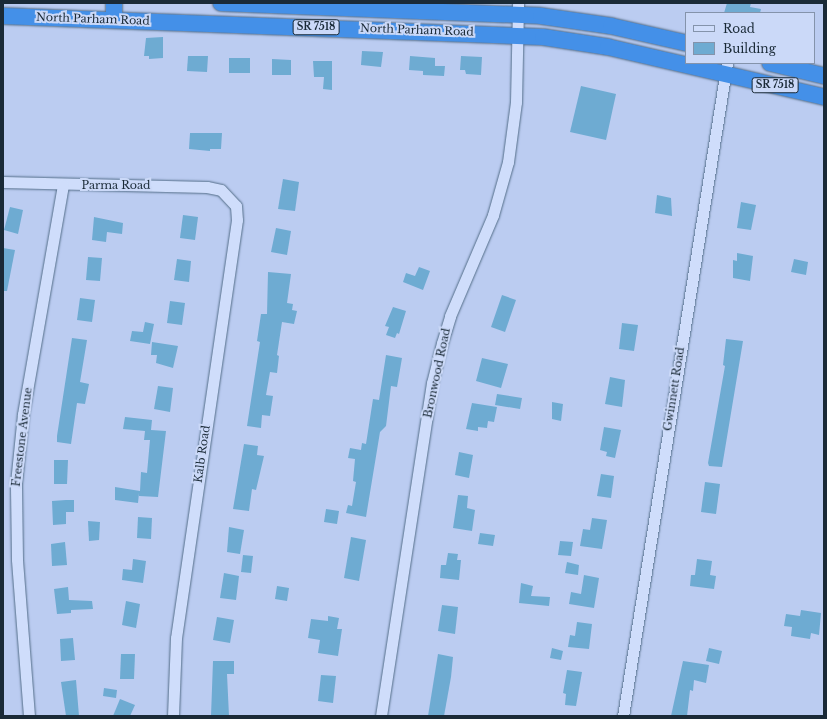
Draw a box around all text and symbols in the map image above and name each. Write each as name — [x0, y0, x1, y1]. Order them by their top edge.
street label: North Parham Road — [36, 10, 150, 28]
legend — [685, 12, 815, 64]
road number: SR 7518 — [292, 19, 340, 35]
street label: North Parham Road — [360, 21, 474, 39]
text: Road — [723, 21, 755, 36]
text: Building — [723, 41, 776, 56]
road number: SR 7518 — [751, 77, 799, 93]
street label: Parma Road — [81, 178, 151, 192]
street label: Bronwood Road — [421, 327, 453, 419]
street label: Gwinnett Road — [661, 346, 687, 432]
street label: Freestone Avenue — [9, 386, 35, 488]
street label: Kalb Road — [191, 424, 213, 484]

